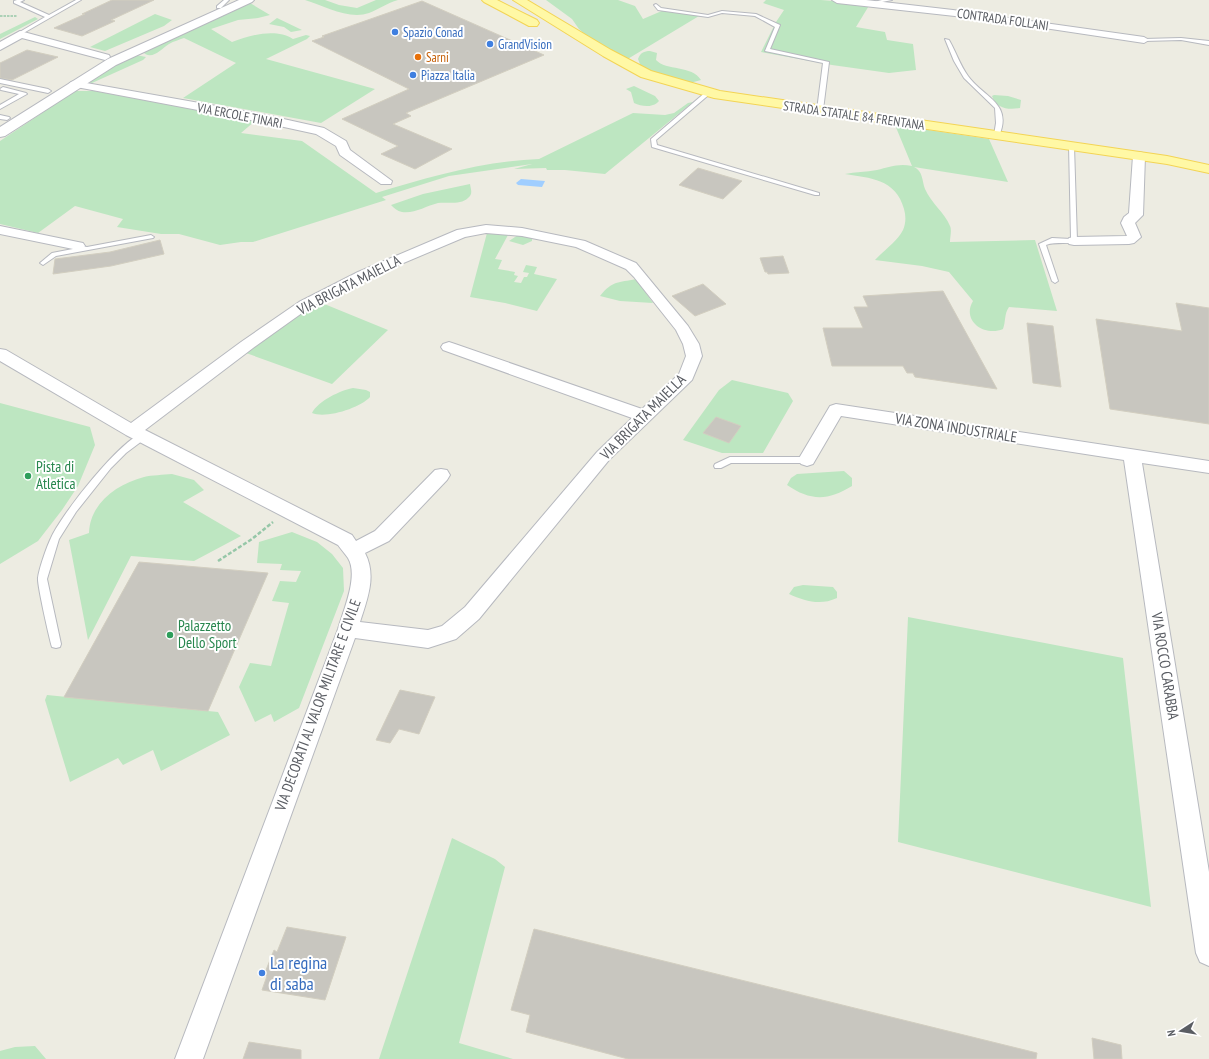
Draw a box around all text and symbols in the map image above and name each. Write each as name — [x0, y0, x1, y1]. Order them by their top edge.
street label: CONTRADA FOLLANI — [956, 5, 1050, 34]
place label: Spazio Conad — [403, 24, 463, 41]
marker: Spazio Conad — [390, 27, 400, 37]
place label: GrandVision — [498, 36, 552, 53]
marker: GrandVision — [485, 39, 495, 49]
place label: Sarni — [426, 49, 449, 66]
marker: Sarni — [413, 52, 423, 62]
place label: Piazza Italia — [421, 67, 475, 84]
marker: Piazza Italia — [408, 70, 418, 80]
street label: STRADA STATALE 84 FRENTANA — [782, 97, 927, 134]
street label: VIA ERCOLE TINARI — [195, 99, 284, 132]
street label: VIA BRIGATA MAIELLA — [293, 250, 404, 319]
street label: VIA BRIGATA MAIELLA — [595, 369, 690, 464]
street label: VIA ZONA INDUSTRIALE — [893, 408, 1018, 447]
place label: Pista di Atletica — [36, 457, 75, 493]
marker: Pista di Atletica — [23, 471, 33, 481]
street label: VIA DECORATI AL VALOR MILITARE E CIVILE — [270, 596, 365, 814]
street label: VIA ROCCO CARABBA — [1147, 610, 1184, 722]
place label: Palazzetto Dello Sport — [178, 616, 237, 652]
marker: Palazzetto Dello Sport — [165, 630, 175, 640]
place label: La regina di saba — [270, 951, 327, 995]
marker: La regina di saba — [257, 968, 267, 978]
north arrow — [1161, 1011, 1201, 1051]
text: N — [1164, 1029, 1179, 1037]

